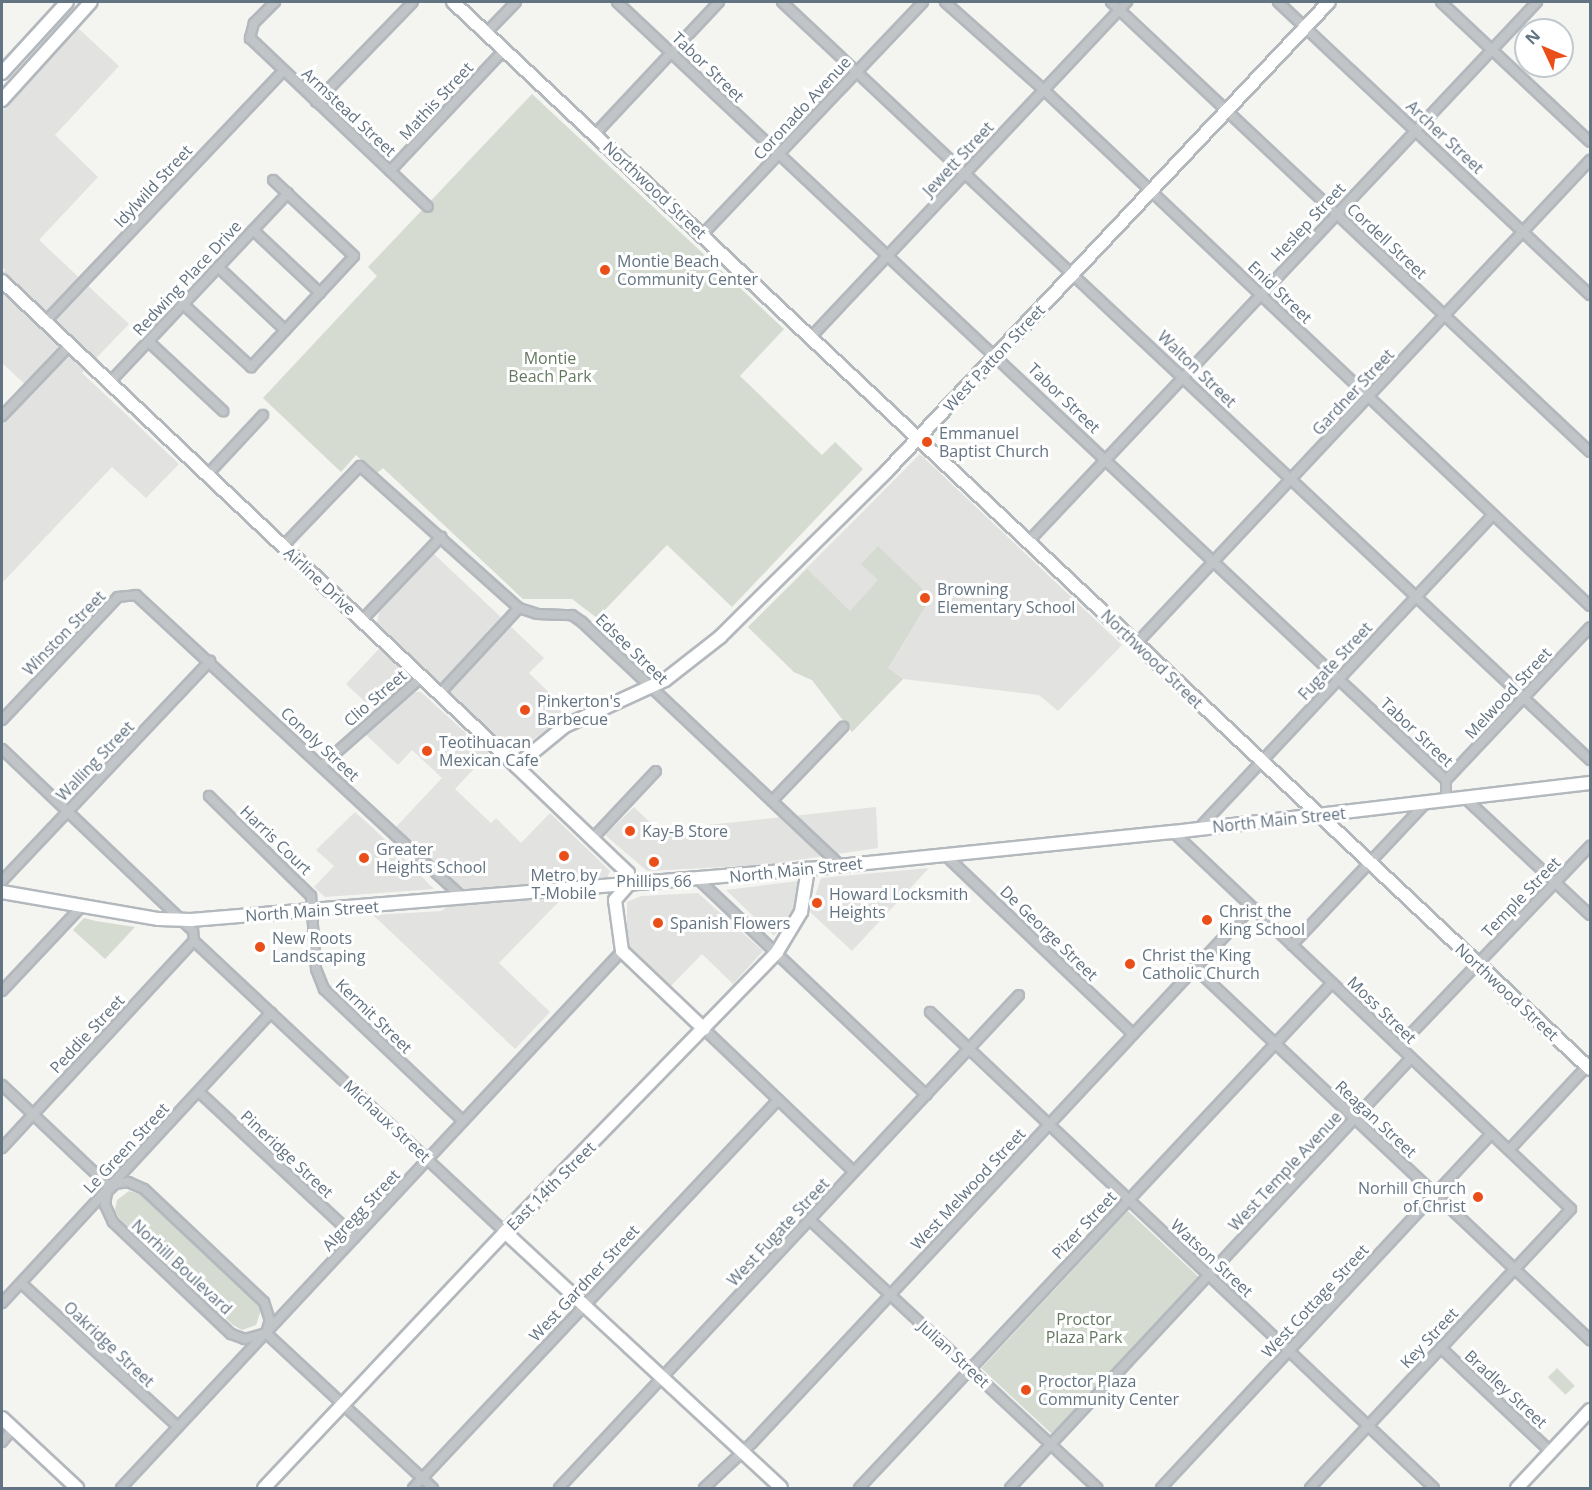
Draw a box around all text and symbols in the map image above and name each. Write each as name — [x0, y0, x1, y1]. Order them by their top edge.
north arrow — [1514, 18, 1574, 78]
text: N — [1520, 25, 1545, 49]
street label: Tabor Street — [668, 28, 748, 106]
street label: Coronado Avenue — [749, 53, 855, 163]
street label: Mathis Street — [395, 58, 477, 144]
street label: Armstead Street — [298, 64, 400, 160]
street label: Archer Street — [1402, 96, 1488, 178]
street label: Jewett Street — [919, 118, 997, 200]
street label: Northwood Street — [599, 137, 711, 243]
street label: Idylwild Street — [110, 141, 196, 231]
street label: Heslep Street — [1267, 179, 1349, 265]
street label: Cordell Street — [1343, 199, 1431, 283]
street label: Redwing Place Drive — [129, 217, 245, 339]
place label: Montie Beach Community Center — [617, 251, 758, 289]
street label: Enid Street — [1244, 257, 1316, 327]
marker: Montie Beach Community Center — [598, 263, 612, 277]
street label: West Patton Street — [939, 300, 1049, 416]
street label: Walton Street — [1154, 327, 1240, 411]
street label: Gardner Street — [1308, 345, 1398, 439]
park label: Montie Beach Park — [508, 348, 592, 386]
street label: Tabor Street — [1024, 359, 1104, 437]
place label: Emmanuel Baptist Church — [939, 423, 1049, 461]
marker: Emmanuel Baptist Church — [920, 435, 934, 449]
street label: Airline Drive — [280, 543, 360, 619]
place label: Browning Elementary School — [937, 579, 1075, 617]
street label: Winston Street — [19, 587, 109, 679]
marker: Browning Elementary School — [918, 591, 932, 605]
street label: Northwood Street — [1097, 606, 1207, 712]
street label: Edsee Street — [592, 610, 672, 688]
street label: Fugate Street — [1294, 618, 1376, 704]
street label: Melwood Street — [1461, 643, 1555, 743]
street label: Clio Street — [340, 666, 410, 730]
place label: Pinkerton's Barbecue — [537, 691, 621, 729]
street label: Tabor Street — [1377, 693, 1457, 771]
street label: Conoly Street — [277, 703, 363, 785]
marker: Pinkerton's Barbecue — [518, 703, 532, 717]
street label: Walling Street — [52, 717, 138, 805]
place label: Teotihuacan Mexican Cafe — [439, 732, 539, 770]
marker: Teotihuacan Mexican Cafe — [420, 744, 434, 758]
street label: Harris Court — [236, 801, 316, 879]
street label: North Main Street — [1211, 803, 1347, 837]
place label: Kay-B Store — [642, 821, 728, 841]
marker: Kay-B Store — [623, 824, 637, 838]
place label: Greater Heights School — [376, 839, 486, 877]
marker: Metro by T-Mobile — [557, 849, 571, 863]
marker: Greater Heights School — [357, 851, 371, 865]
street label: North Main Street — [728, 853, 864, 887]
street label: Temple Street — [1478, 853, 1564, 941]
marker: Phillips 66 — [647, 855, 661, 869]
place label: Metro by T-Mobile — [530, 865, 598, 903]
place label: Phillips 66 — [616, 871, 692, 891]
street label: De George Street — [996, 882, 1102, 984]
place label: Howard Locksmith Heights — [829, 884, 968, 922]
marker: Howard Locksmith Heights — [810, 896, 824, 910]
street label: North Main Street — [245, 897, 379, 925]
place label: Christ the King School — [1219, 901, 1305, 939]
place label: Spanish Flowers — [670, 913, 790, 933]
marker: Christ the King School — [1200, 913, 1214, 927]
marker: Spanish Flowers — [651, 916, 665, 930]
place label: New Roots Landscaping — [272, 928, 365, 966]
street label: Northwood Street — [1451, 939, 1563, 1045]
marker: New Roots Landscaping — [253, 940, 267, 954]
place label: Christ the King Catholic Church — [1142, 945, 1260, 983]
marker: Christ the King Catholic Church — [1123, 957, 1137, 971]
street label: Moss Street — [1344, 972, 1420, 1048]
street label: Kermit Street — [332, 975, 416, 1057]
street label: Peddie Street — [46, 991, 128, 1077]
street label: Michaux Street — [340, 1076, 434, 1166]
street label: Reagan Street — [1331, 1077, 1421, 1161]
street label: Le Green Street — [79, 1099, 173, 1197]
street label: Pineridge Street — [237, 1106, 337, 1202]
street label: West Temple Avenue — [1225, 1107, 1345, 1235]
street label: West Melwood Street — [907, 1124, 1029, 1254]
street label: East 14th Street — [503, 1138, 599, 1234]
street label: Algregg Street — [318, 1165, 404, 1255]
street label: West Fugate Street — [723, 1174, 833, 1290]
place label: Norhill Church of Christ — [1358, 1178, 1466, 1216]
street label: Pizer Street — [1048, 1187, 1120, 1263]
marker: Norhill Church of Christ — [1471, 1190, 1485, 1204]
street label: Watson Street — [1167, 1215, 1257, 1301]
street label: Norhill Boulevard — [128, 1216, 236, 1318]
street label: West Gardner Street — [525, 1221, 643, 1345]
street label: West Cottage Street — [1258, 1240, 1372, 1362]
street label: Oakridge Street — [60, 1297, 158, 1391]
street label: Key Street — [1396, 1304, 1462, 1372]
park label: Proctor Plaza Park — [1046, 1309, 1122, 1347]
street label: Julian Street — [915, 1316, 993, 1392]
street label: Bradley Street — [1461, 1346, 1551, 1432]
place label: Proctor Plaza Community Center — [1038, 1371, 1179, 1409]
marker: Proctor Plaza Community Center — [1019, 1383, 1033, 1397]

